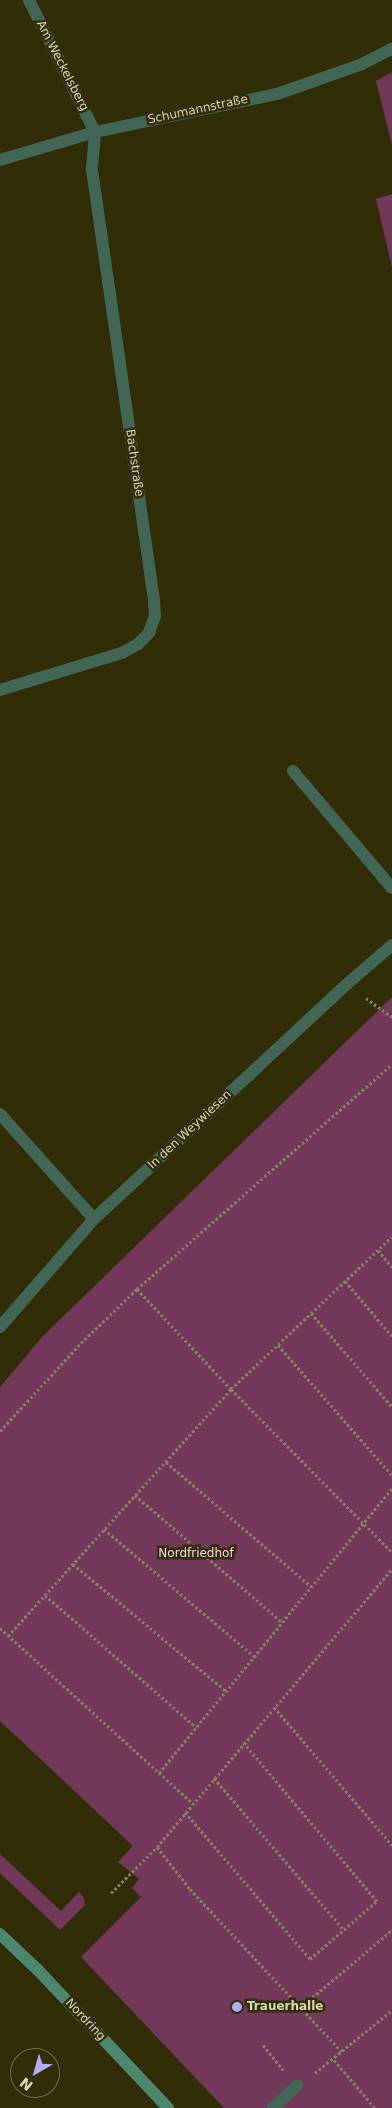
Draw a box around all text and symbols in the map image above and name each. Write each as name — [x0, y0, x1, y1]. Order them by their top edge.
street label: Am Weckelsberg — [33, 18, 91, 114]
street label: Schumannstraße — [147, 92, 249, 128]
street label: Bachstraße — [122, 428, 146, 498]
street label: In den Weywiesen — [145, 1088, 235, 1172]
park label: Nordfriedhof — [158, 1547, 234, 1561]
street label: Nordring — [62, 1996, 108, 2044]
place label: Trauerhalle — [247, 2000, 323, 2014]
marker: Trauerhalle — [231, 2001, 243, 2013]
north arrow — [10, 2048, 60, 2098]
text: N — [17, 2074, 36, 2094]

